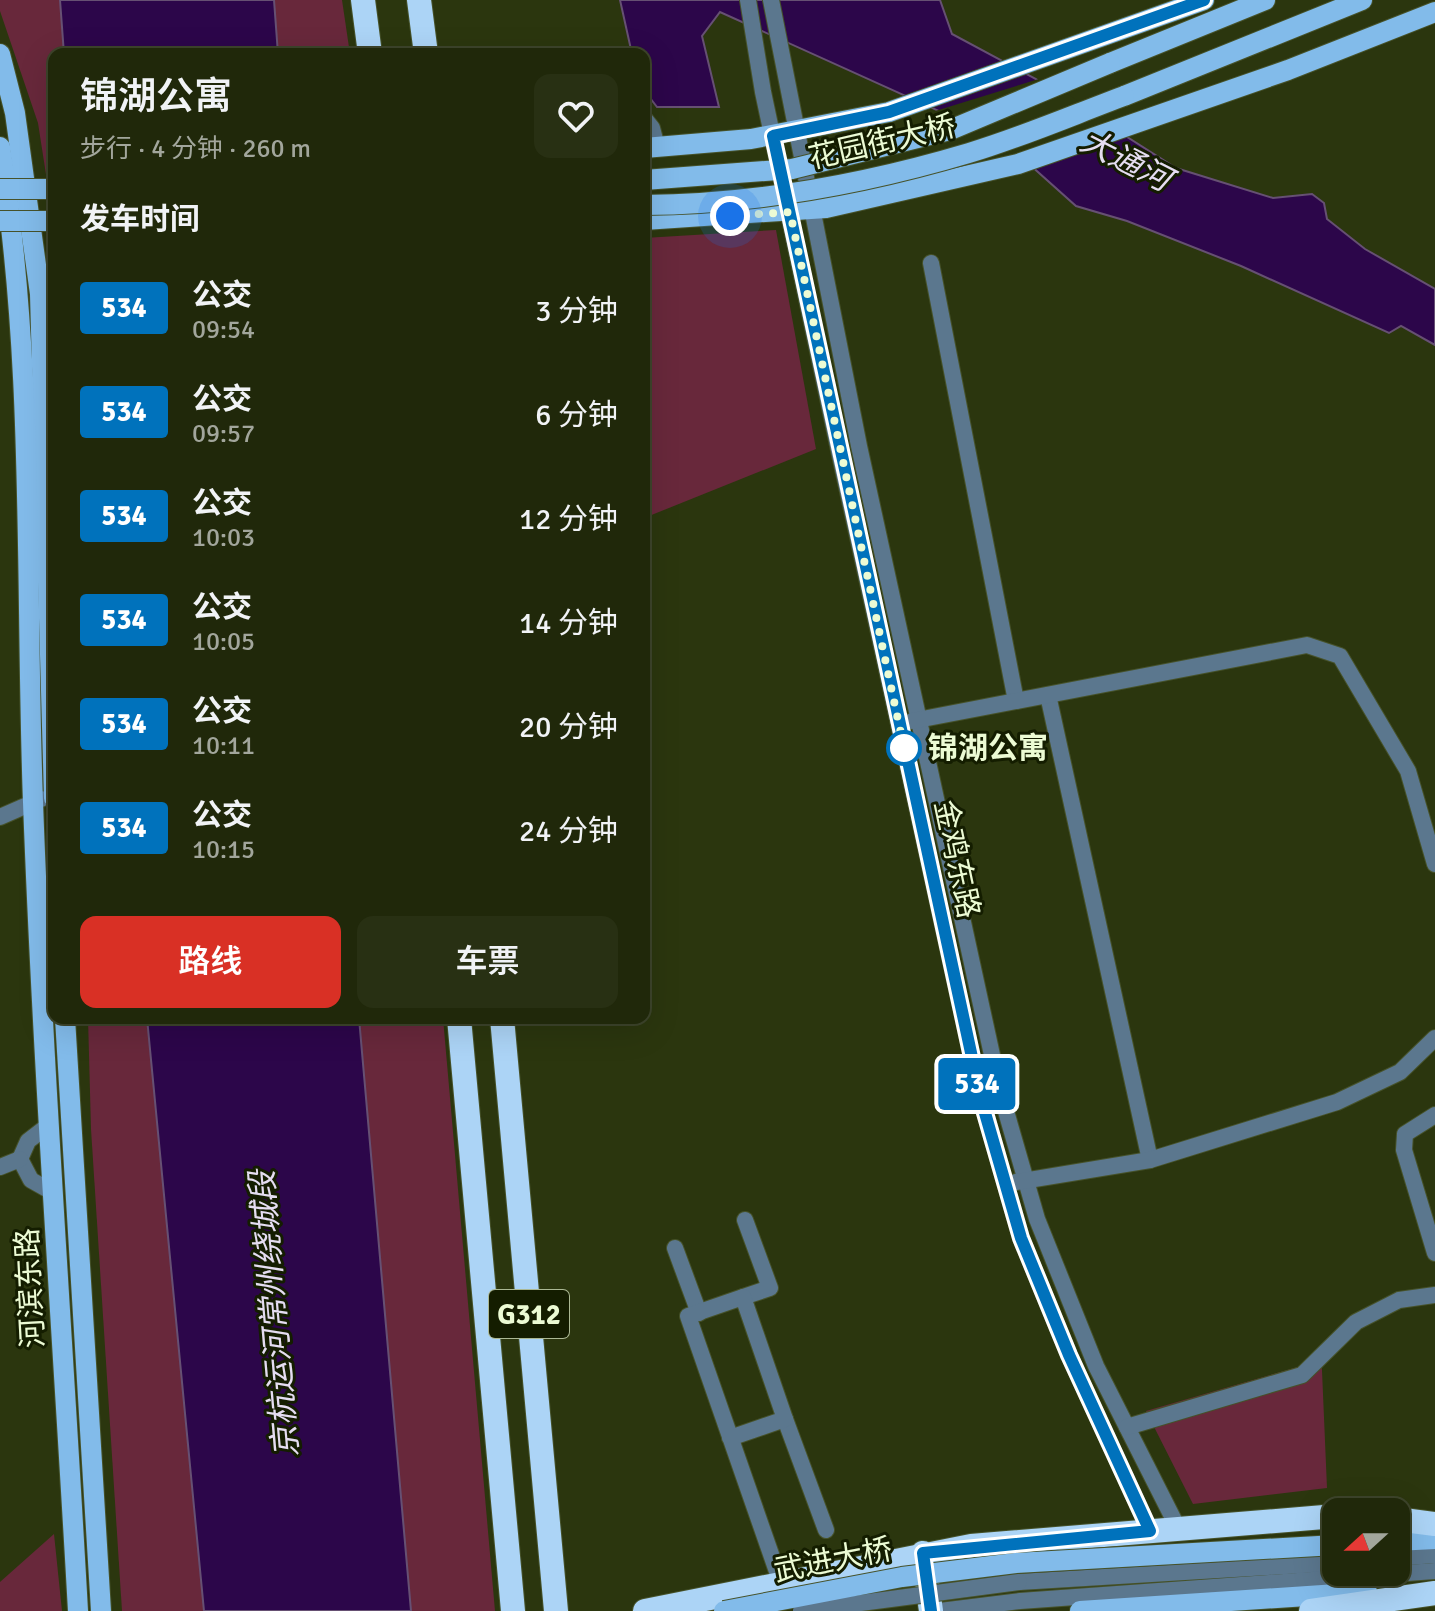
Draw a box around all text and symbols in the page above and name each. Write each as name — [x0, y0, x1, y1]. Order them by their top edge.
text: 锦湖公寓 — [80, 73, 232, 120]
button: heart — [534, 74, 618, 158]
street label: 花园街大桥 — [805, 108, 959, 177]
water label: 大通河 — [1074, 121, 1183, 202]
text: 步行 · 4 分钟 · 260 m — [80, 133, 311, 165]
your location — [710, 196, 750, 236]
text: 发车时间 — [80, 201, 200, 238]
text: 公交 — [192, 277, 252, 314]
text: 534 — [101, 291, 147, 325]
text: 3 分钟 — [535, 293, 618, 330]
text: 09:54 — [192, 314, 255, 346]
text: 公交 — [192, 381, 252, 418]
text: 534 — [101, 395, 147, 429]
text: 6 分钟 — [535, 397, 618, 434]
text: 09:57 — [192, 418, 255, 450]
text: 公交 — [192, 485, 252, 522]
text: 534 — [101, 499, 147, 533]
text: 12 分钟 — [519, 501, 618, 538]
text: 10:03 — [192, 522, 255, 554]
text: 公交 — [192, 589, 252, 626]
text: 534 — [101, 603, 147, 637]
text: 14 分钟 — [519, 605, 618, 642]
text: 10:05 — [192, 626, 255, 658]
text: 公交 — [192, 693, 252, 730]
text: 534 — [101, 707, 147, 741]
text: 20 分钟 — [519, 709, 618, 746]
text: 10:11 — [192, 730, 255, 762]
place label: 锦湖公寓 — [928, 730, 1048, 767]
marker: 锦湖公寓 — [887, 731, 921, 765]
text: 公交 — [192, 797, 252, 834]
street label: 金鸡东路 — [926, 797, 987, 922]
text: 534 — [101, 811, 147, 845]
text: 24 分钟 — [519, 813, 618, 850]
text: 10:15 — [192, 834, 255, 866]
button: 路线 — [80, 916, 341, 1008]
button: 车票 — [357, 916, 618, 1008]
line badge: 534 — [931, 1058, 1023, 1110]
text: 534 — [954, 1067, 1000, 1101]
water label: 京杭运河常州绕城段 — [242, 1166, 306, 1459]
street label: 河滨东路 — [9, 1227, 52, 1349]
road number: G312 — [489, 1290, 569, 1338]
north arrow — [1322, 1498, 1410, 1586]
map controls — [1322, 1498, 1410, 1586]
street label: 武进大桥 — [771, 1531, 896, 1590]

